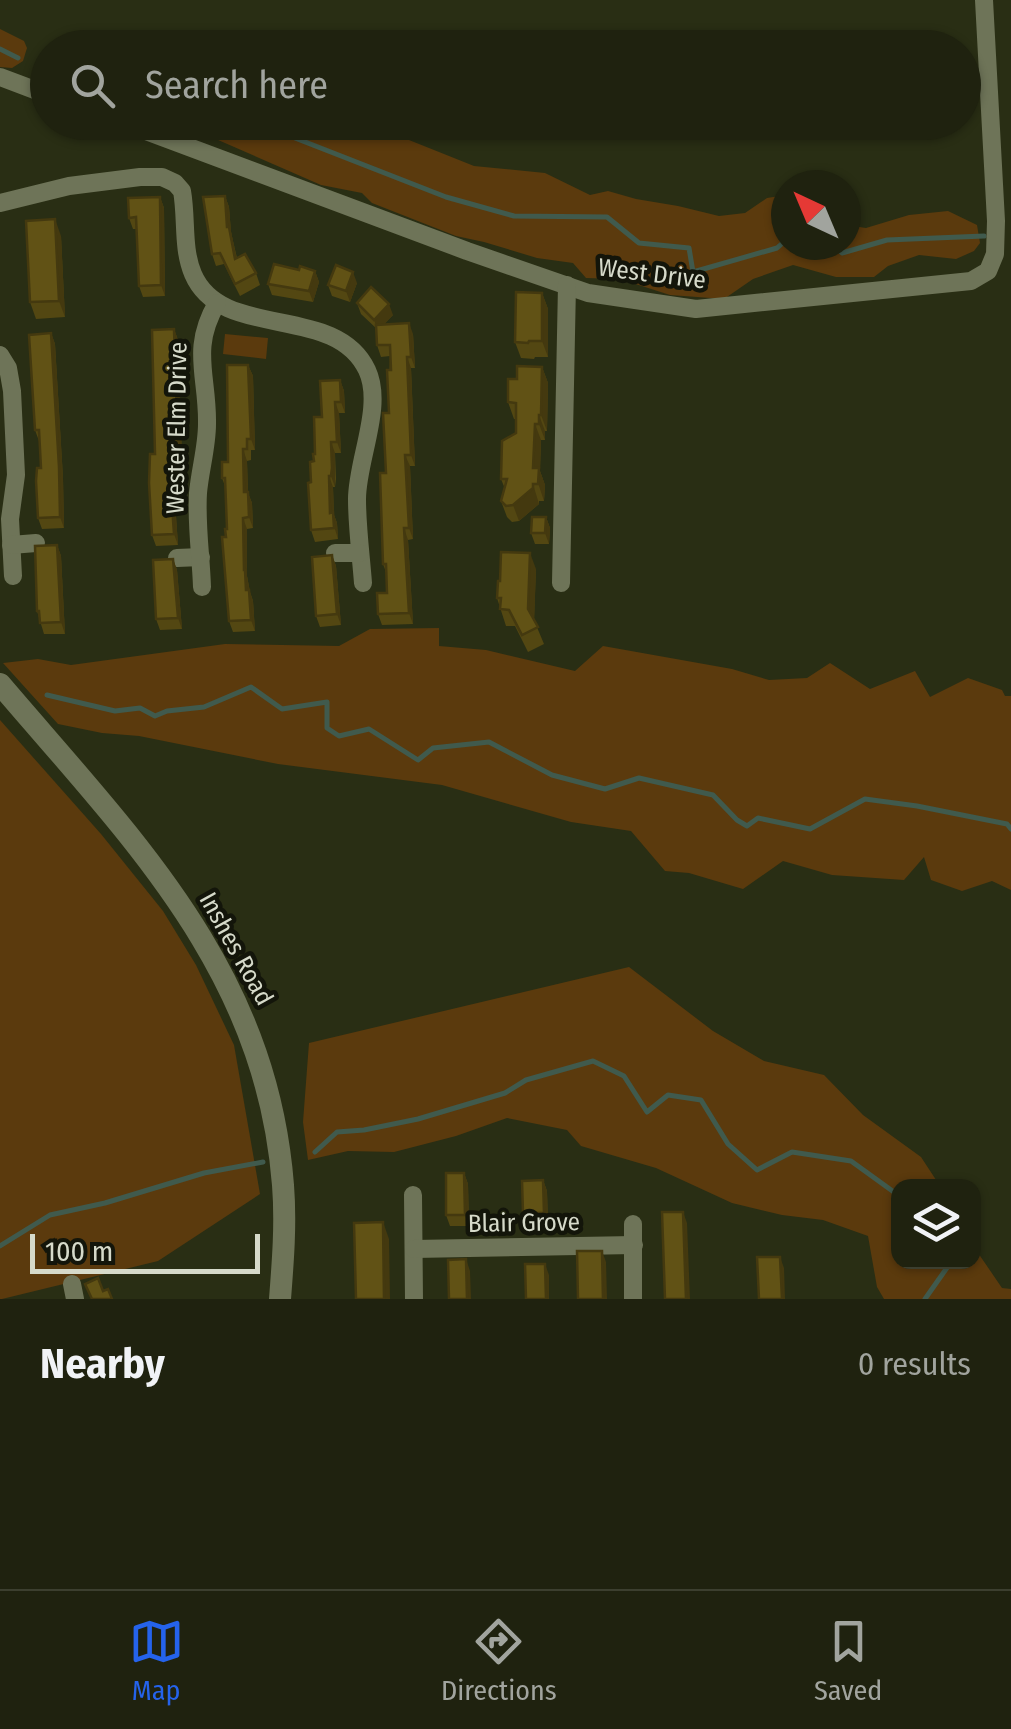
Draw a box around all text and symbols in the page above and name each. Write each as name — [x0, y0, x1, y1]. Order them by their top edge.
search box — [30, 30, 981, 140]
icon: search — [65, 58, 120, 113]
text: Search here — [145, 62, 328, 108]
north arrow — [771, 170, 861, 260]
street label: West Drive — [596, 253, 708, 295]
street label: Wester Elm Drive — [160, 342, 194, 514]
street label: Inshes Road — [193, 887, 279, 1011]
map controls — [891, 1179, 981, 1269]
button: layers — [891, 1179, 981, 1269]
street label: Blair Grove — [468, 1207, 580, 1239]
scale bar — [30, 1229, 260, 1274]
text: 100 m — [45, 1235, 113, 1268]
text: Nearby — [40, 1339, 165, 1389]
text: 0 results — [858, 1345, 971, 1383]
tab: Map — [129, 1614, 184, 1707]
tab: Directions — [441, 1614, 557, 1707]
tab: Saved — [814, 1614, 882, 1707]

